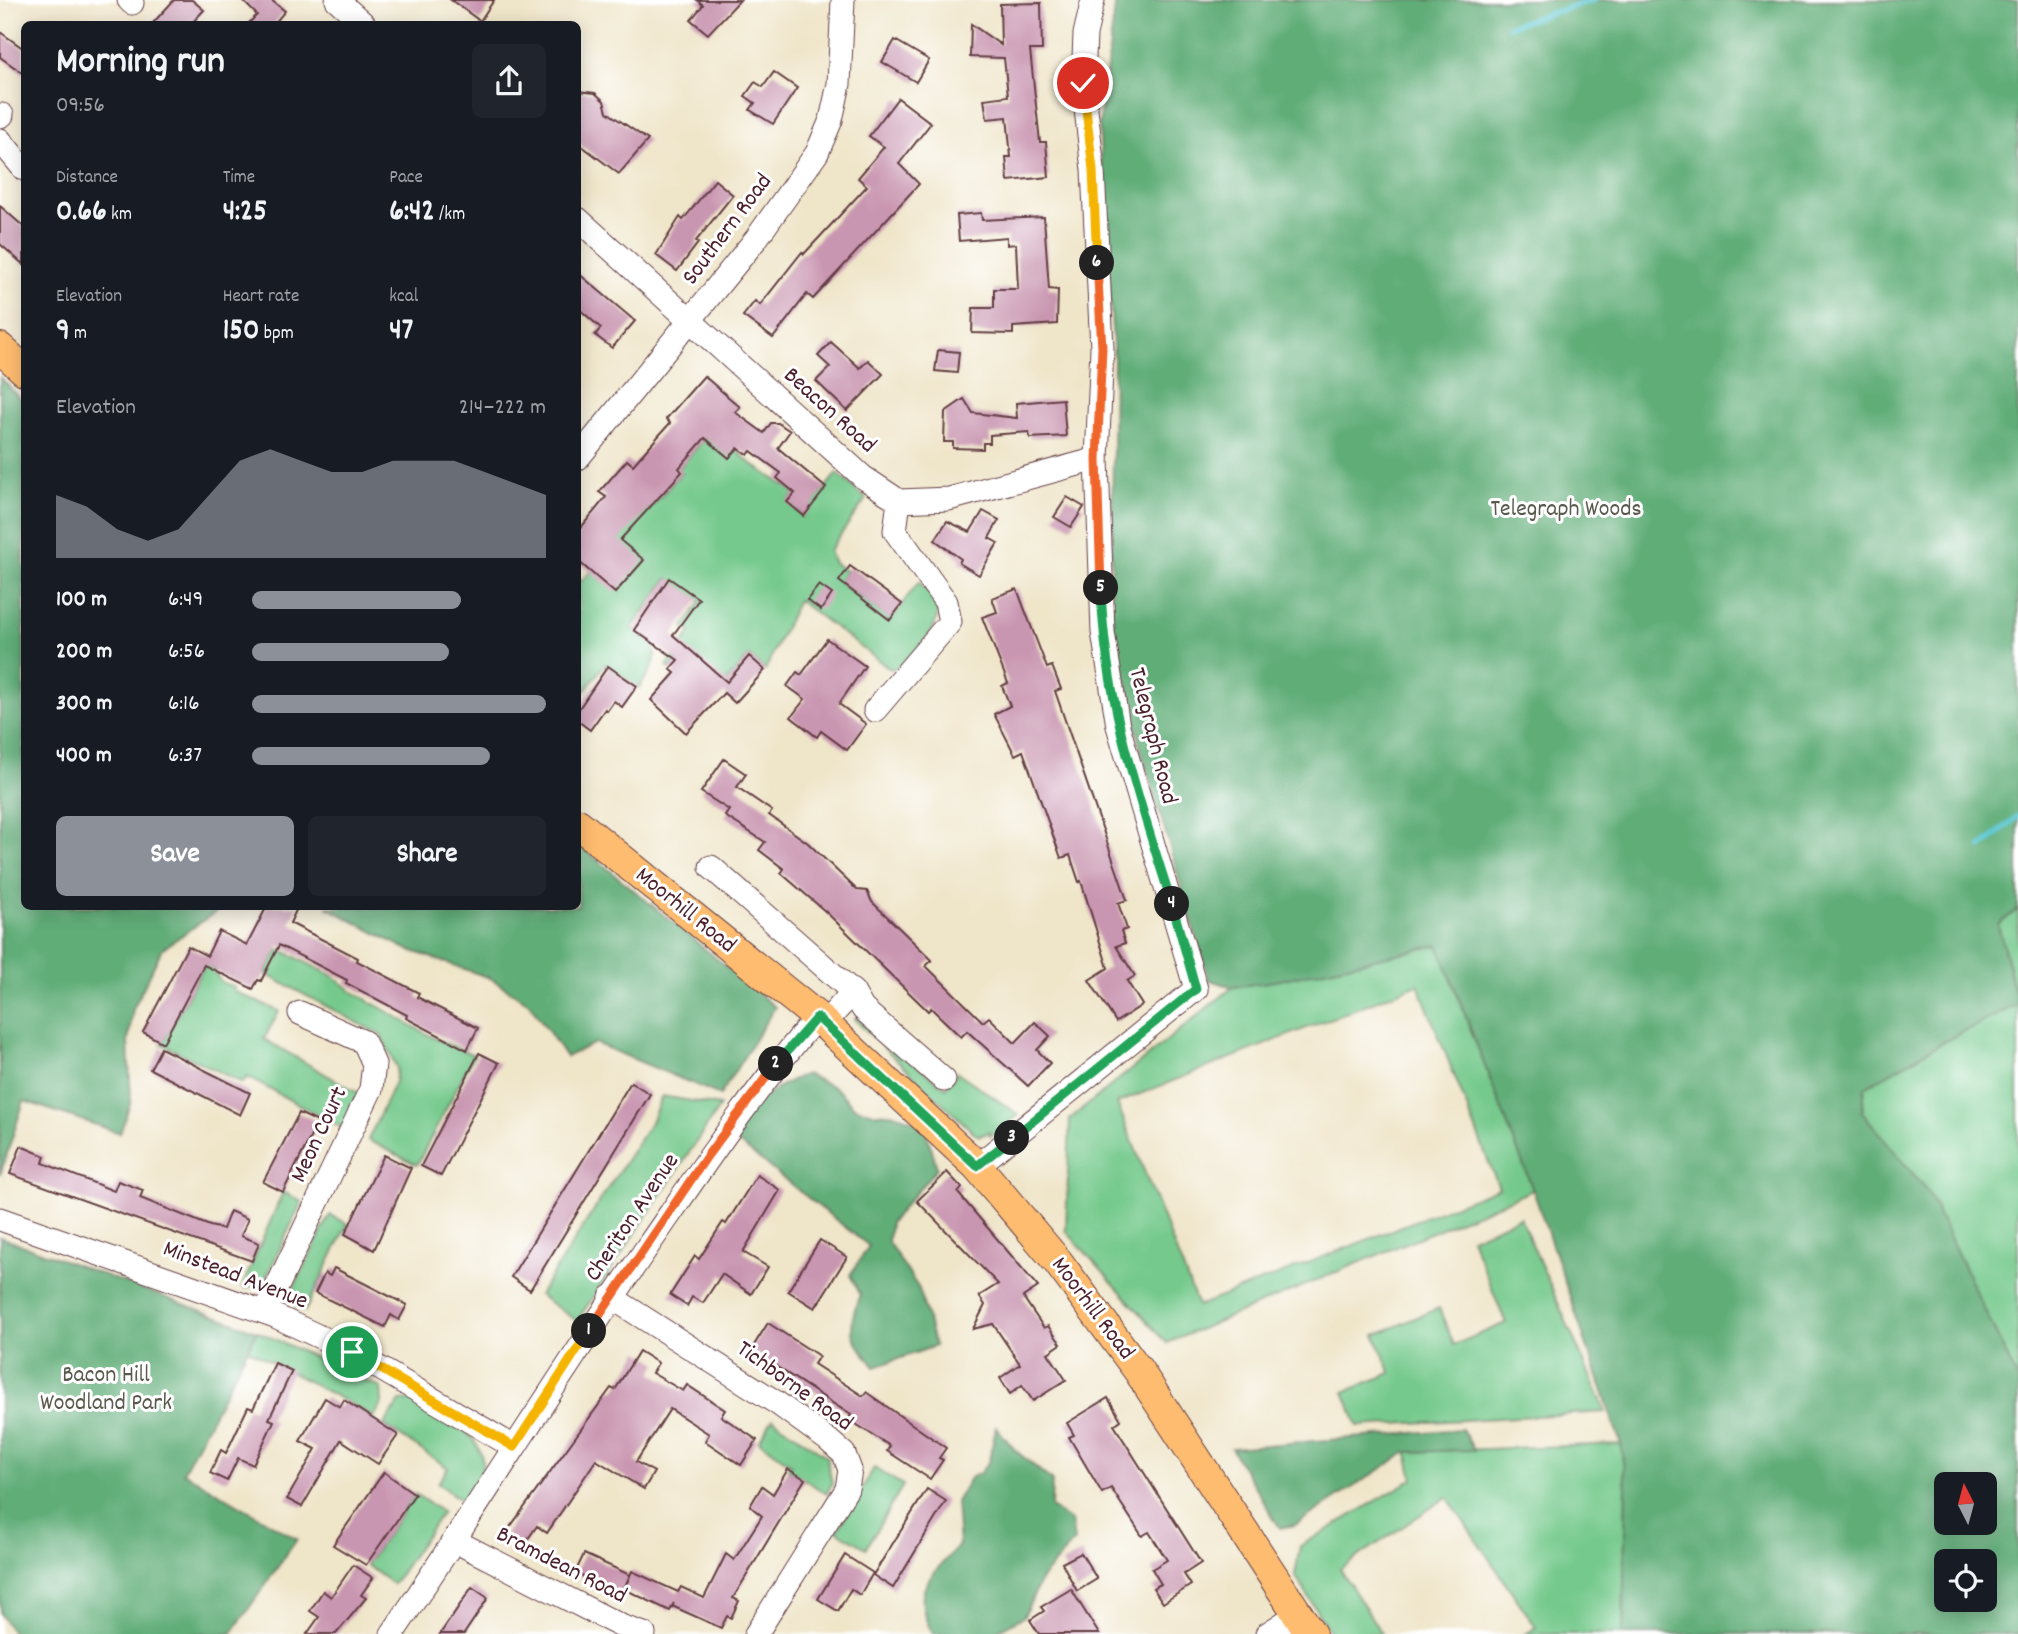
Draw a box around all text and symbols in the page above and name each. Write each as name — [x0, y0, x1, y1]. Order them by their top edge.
text: Morning run — [56, 36, 225, 91]
button: share — [472, 44, 546, 118]
pin — [1053, 53, 1113, 113]
icon: check — [1064, 64, 1102, 102]
text: 09:56 — [56, 90, 105, 123]
text: Distance — [56, 165, 118, 192]
text: Time — [223, 165, 255, 192]
text: Pace — [389, 165, 423, 192]
street label: Southern Road — [675, 167, 781, 293]
text: 0.66 — [56, 192, 107, 235]
text: 4:25 — [223, 192, 267, 235]
text: 6:42 — [389, 192, 435, 235]
text: km — [107, 202, 132, 229]
text: /km — [435, 202, 465, 229]
pin: 6 — [1080, 246, 1114, 280]
text: 6 — [1092, 249, 1101, 276]
text: Elevation — [56, 284, 122, 311]
text: Heart rate — [223, 284, 299, 311]
text: kcal — [389, 284, 418, 311]
text: 9 — [56, 311, 70, 354]
text: 150 — [223, 311, 259, 354]
text: 47 — [389, 311, 413, 354]
text: m — [70, 321, 87, 348]
text: bpm — [259, 321, 294, 348]
street label: Beacon Road — [775, 360, 883, 462]
text: Elevation — [56, 392, 136, 425]
text: 214–222 m — [459, 392, 546, 425]
park label: Telegraph Woods — [1490, 493, 1642, 527]
pin: 5 — [1084, 570, 1118, 606]
text: 5 — [1096, 574, 1105, 601]
text: 100 m — [56, 584, 107, 617]
text: 6:49 — [168, 584, 203, 617]
text: 200 m — [56, 636, 112, 669]
text: 6:56 — [168, 636, 205, 669]
street label: Telegraph Road — [1119, 664, 1185, 808]
text: 300 m — [56, 688, 112, 721]
text: 6:16 — [168, 688, 199, 721]
text: 400 m — [56, 740, 112, 773]
text: 6:37 — [168, 740, 202, 773]
button: Save — [56, 816, 294, 896]
button: Share — [308, 816, 546, 896]
street label: Moorhill Road — [627, 860, 743, 962]
pin: 4 — [1154, 886, 1190, 922]
text: 4 — [1168, 890, 1175, 917]
pin: 2 — [758, 1046, 794, 1082]
text: 2 — [771, 1050, 780, 1077]
street label: Meon Court — [283, 1081, 357, 1189]
pin: 3 — [995, 1120, 1030, 1156]
text: 3 — [1007, 1124, 1016, 1151]
street label: Cheriton Avenue — [577, 1147, 689, 1289]
street label: Minstead Avenue — [158, 1233, 312, 1319]
street label: Moorhill Road — [1042, 1250, 1142, 1368]
pin: 1 — [572, 1314, 606, 1348]
text: 1 — [586, 1317, 591, 1344]
pin — [322, 1322, 382, 1382]
icon: arrive — [333, 1333, 371, 1371]
street label: Tichborne Road — [729, 1333, 859, 1441]
park label: Bacon Hill Woodland Park — [40, 1359, 172, 1421]
north arrow — [1934, 1472, 1997, 1535]
map controls — [1934, 1472, 1997, 1612]
street label: Bramdean Road — [490, 1518, 632, 1614]
button: locate — [1934, 1549, 1997, 1612]

